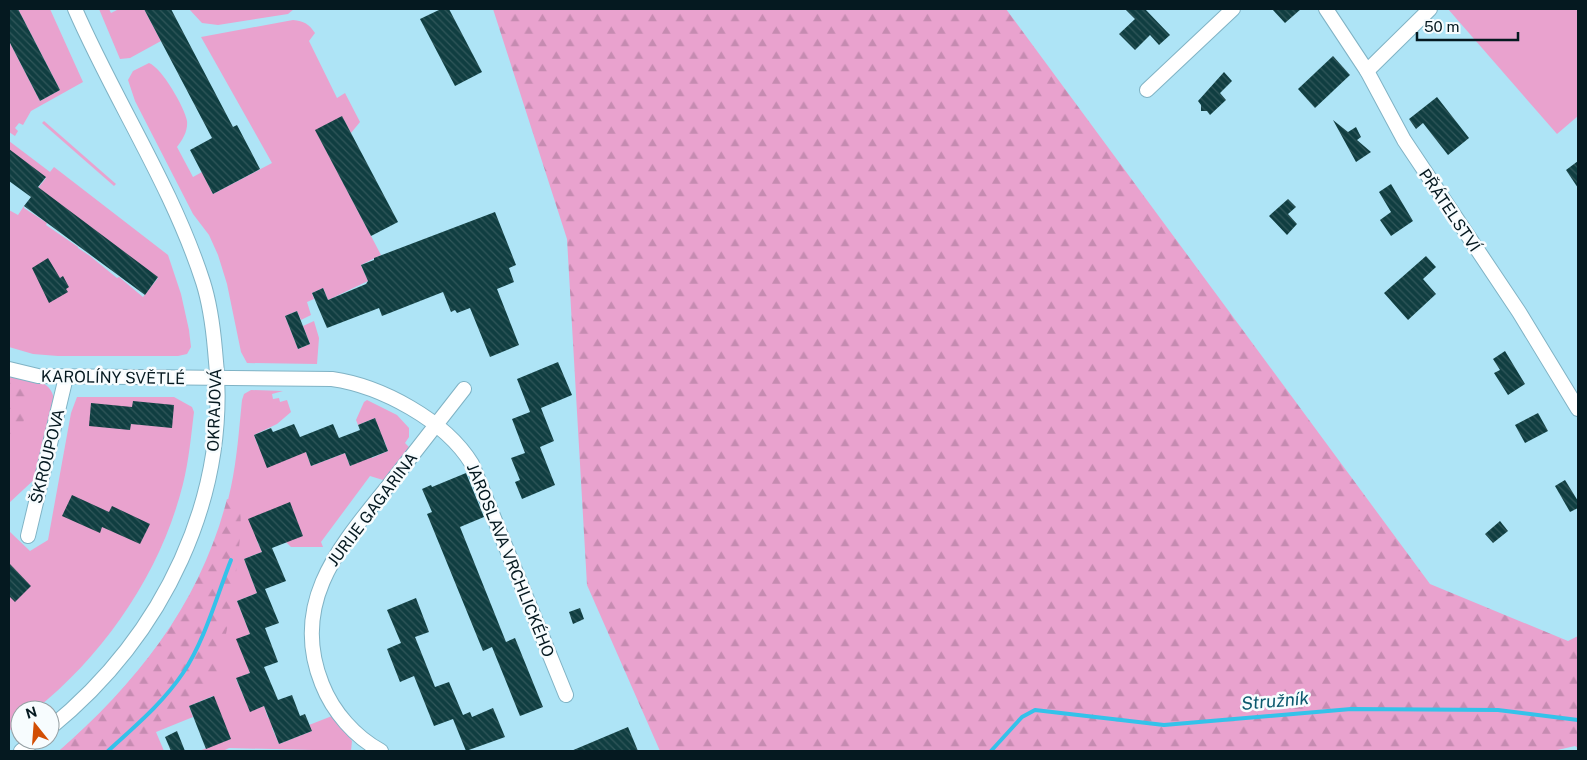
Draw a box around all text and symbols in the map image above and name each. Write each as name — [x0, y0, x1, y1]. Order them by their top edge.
scale bar — [1417, 10, 1518, 42]
text: 50 m — [1424, 18, 1459, 35]
street label: PŘÁTELSTVÍ — [1415, 165, 1485, 256]
street label: KAROLÍNY SVĚTLÉ — [41, 366, 185, 388]
street label: OKRAJOVÁ — [203, 368, 225, 452]
street label: ŠKROUPOVA — [26, 407, 68, 505]
street label: JURIJE GAGARINA — [323, 449, 421, 570]
street label: JAROSLAVA VRCHLICKÉHO — [463, 460, 559, 660]
water label: Stružník — [1240, 687, 1310, 714]
north arrow — [10, 700, 60, 750]
text: N — [24, 703, 39, 722]

